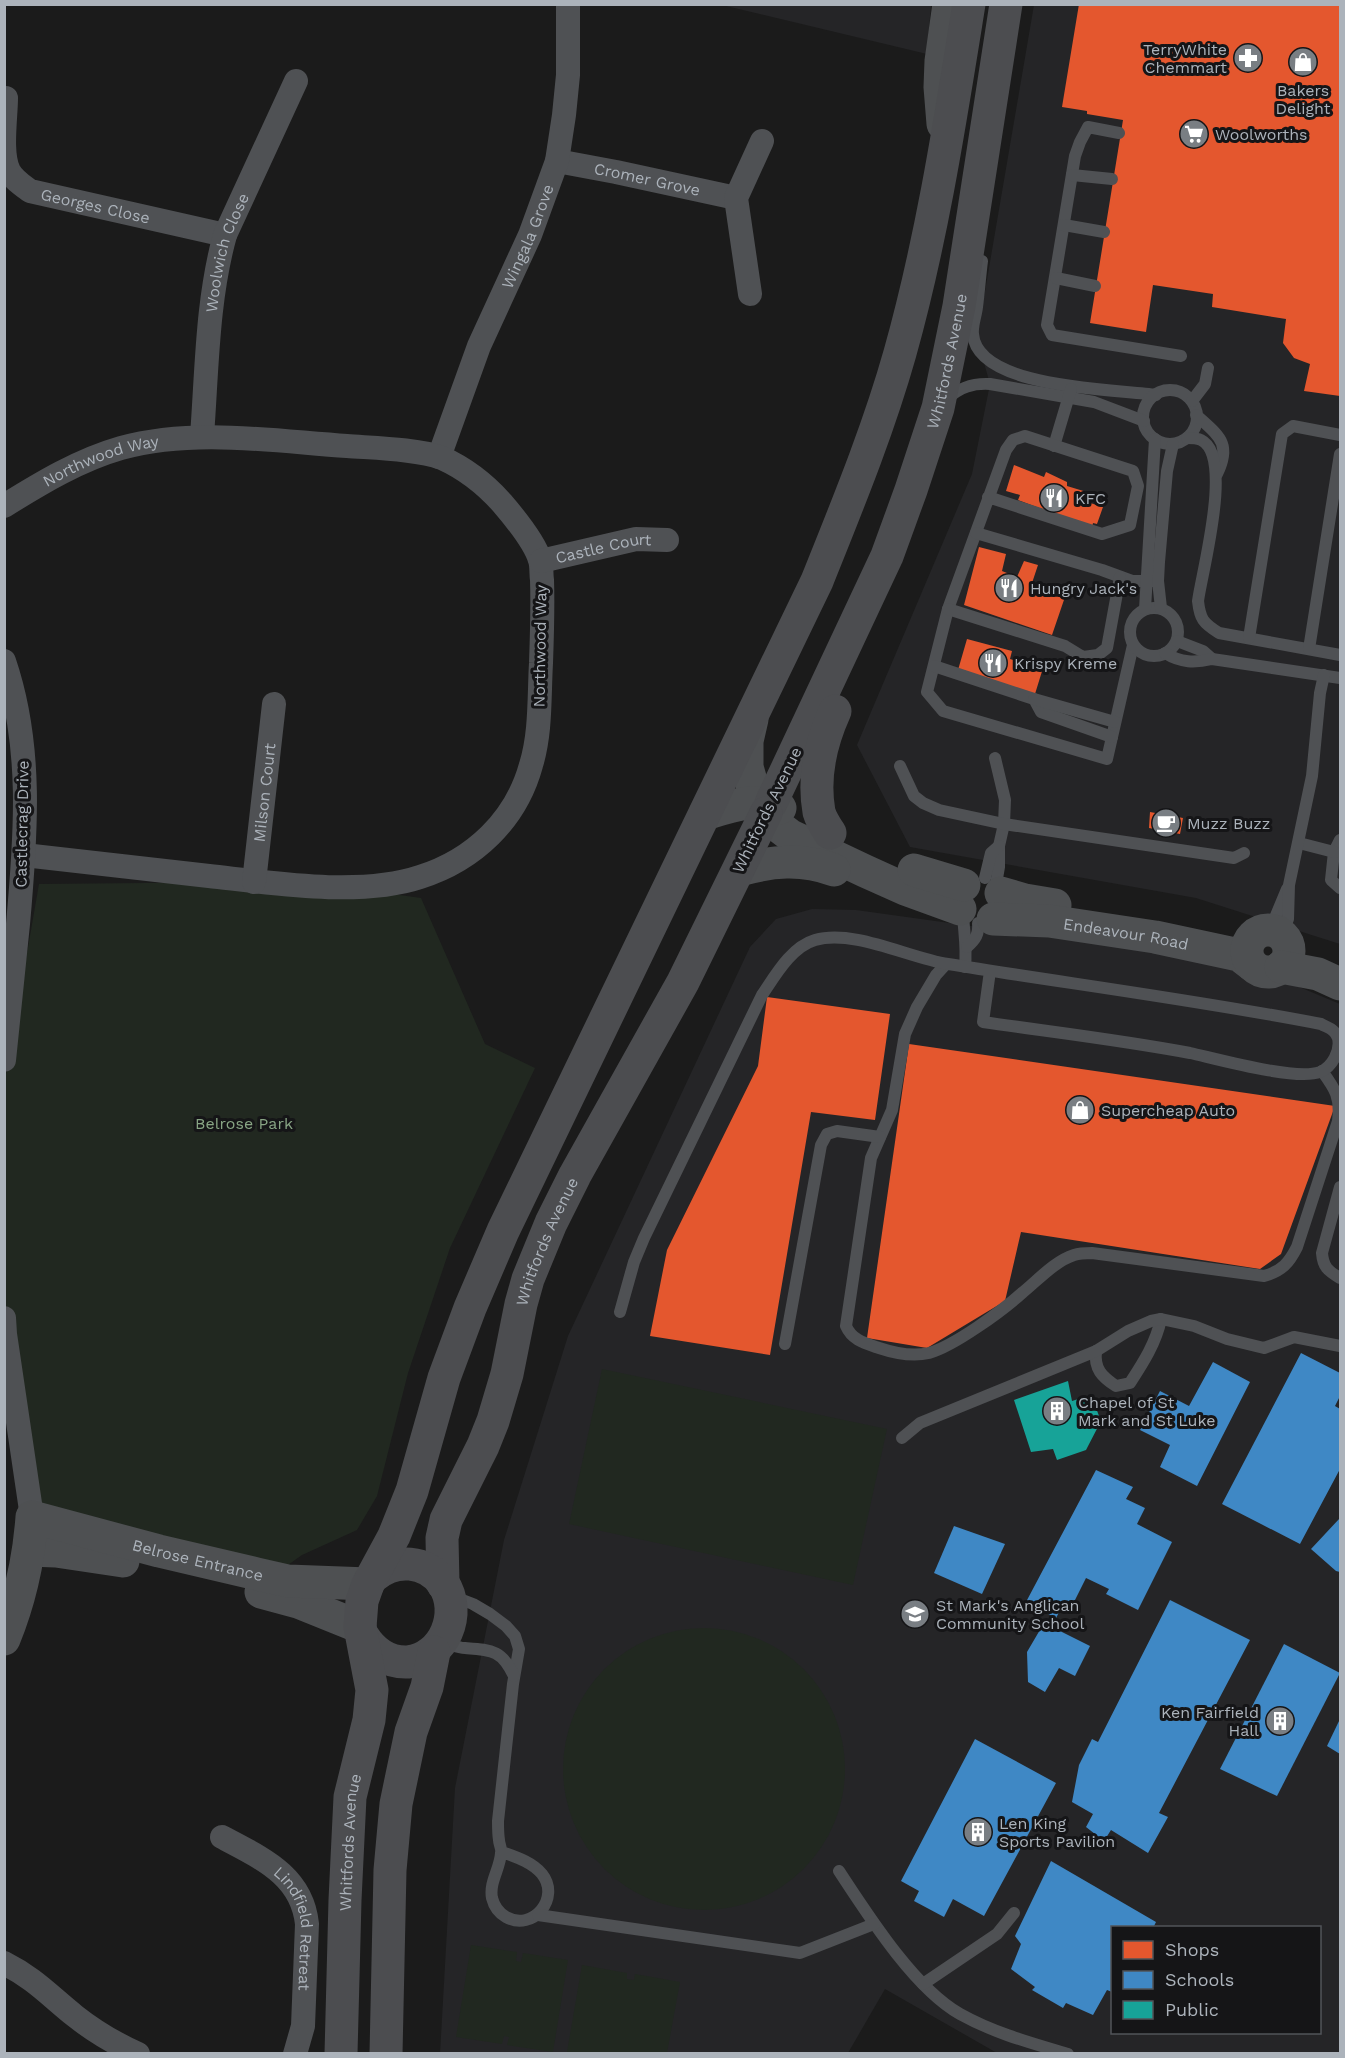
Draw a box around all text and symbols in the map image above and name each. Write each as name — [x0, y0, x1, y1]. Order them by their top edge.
place label: TerryWhite Chemmart — [1143, 40, 1227, 77]
pharmacy icon: TerryWhite Chemmart — [1232, 42, 1264, 74]
shop icon: Bakers Delight — [1287, 46, 1319, 78]
place label: Bakers Delight — [1276, 81, 1331, 118]
supermarket icon: Woolworths — [1178, 118, 1210, 150]
place label: Woolworths — [1215, 125, 1307, 144]
street label: Cromer Grove — [593, 159, 702, 199]
street label: Wingala Grove — [497, 181, 557, 291]
street label: Georges Close — [39, 184, 152, 227]
street label: Woolwich Close — [201, 190, 253, 313]
street label: Whitfords Avenue — [922, 292, 970, 431]
street label: Northwood Way — [39, 431, 161, 490]
restaurant icon: KFC — [1038, 482, 1070, 514]
place label: KFC — [1075, 489, 1106, 508]
street label: Castle Court — [553, 529, 652, 567]
restaurant icon: Hungry Jack's — [993, 572, 1025, 604]
place label: Hungry Jack's — [1030, 579, 1137, 598]
street label: Northwood Way — [529, 584, 551, 708]
restaurant icon: Krispy Kreme — [977, 647, 1009, 679]
place label: Krispy Kreme — [1014, 654, 1117, 673]
street label: Milson Court — [249, 742, 279, 843]
street label: Whitfords Avenue — [728, 744, 806, 876]
street label: Castlecrag Drive — [11, 760, 33, 888]
cafe icon: Muzz Buzz — [1150, 807, 1182, 839]
place label: Muzz Buzz — [1187, 814, 1270, 833]
street label: Endeavour Road — [1062, 914, 1190, 953]
shop icon: Supercheap Auto — [1064, 1094, 1096, 1126]
place label: Supercheap Auto — [1101, 1101, 1235, 1120]
park label: Belrose Park — [195, 1114, 293, 1133]
street label: Whitfords Avenue — [511, 1174, 582, 1308]
place label: Chapel of St Mark and St Luke — [1078, 1393, 1215, 1430]
building icon: Chapel of St Mark and St Luke — [1041, 1395, 1073, 1427]
street label: Belrose Entrance — [130, 1535, 265, 1585]
place label: St Mark's Anglican Community School — [936, 1596, 1084, 1633]
school or university icon: St Mark's Anglican Community School — [899, 1598, 931, 1630]
place label: Ken Fairfield Hall — [1161, 1703, 1259, 1740]
building icon: Ken Fairfield Hall — [1264, 1705, 1296, 1737]
street label: Whitfords Avenue — [335, 1772, 365, 1911]
place label: Len King Sports Pavilion — [999, 1814, 1115, 1851]
building icon: Len King Sports Pavilion — [962, 1816, 994, 1848]
street label: Lindfield Retreat — [270, 1862, 317, 1991]
legend — [1111, 1926, 1321, 2034]
text: Shops — [1165, 1939, 1219, 1960]
text: Schools — [1165, 1969, 1234, 1990]
text: Public — [1165, 1999, 1219, 2020]

